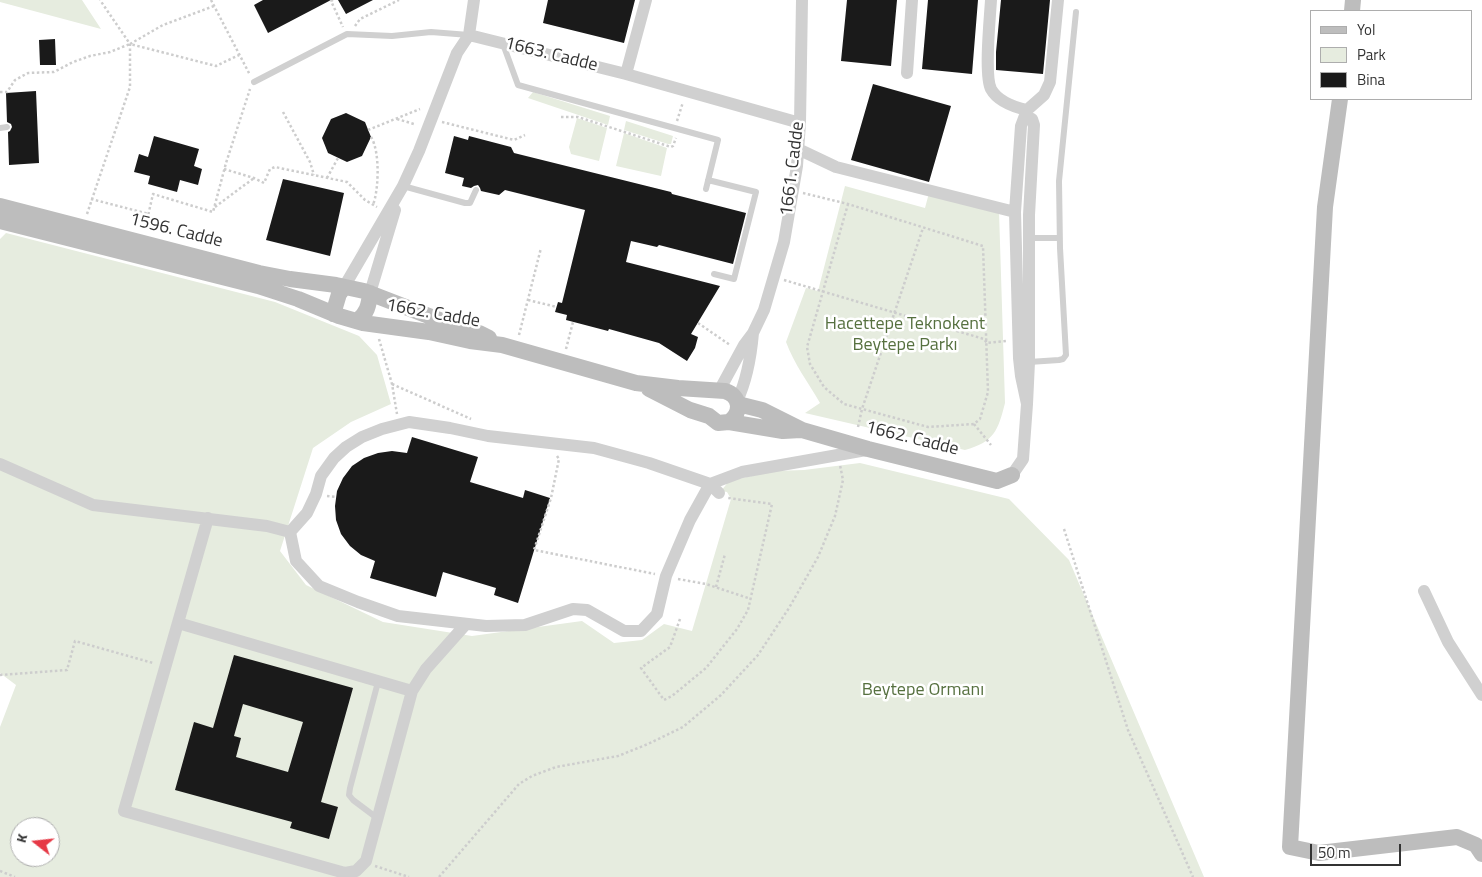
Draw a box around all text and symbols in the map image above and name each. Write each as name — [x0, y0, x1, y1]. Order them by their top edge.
legend — [1310, 10, 1472, 100]
text: Yol — [1357, 18, 1375, 41]
street label: 1663. Cadde — [502, 33, 600, 77]
text: Park — [1357, 43, 1386, 66]
text: Bina — [1357, 68, 1385, 91]
street label: 1661. Cadde — [776, 120, 810, 218]
street label: 1596. Cadde — [127, 209, 225, 253]
street label: 1662. Cadde — [384, 295, 482, 333]
park label: Hacettepe Teknokent Beytepe Parkı — [825, 314, 985, 356]
street label: 1662. Cadde — [863, 417, 961, 461]
park label: Beytepe Ormanı — [862, 680, 984, 702]
north arrow — [10, 817, 60, 867]
text: K — [10, 831, 32, 845]
scale bar — [1312, 834, 1403, 866]
text: 50 m — [1318, 841, 1351, 864]

